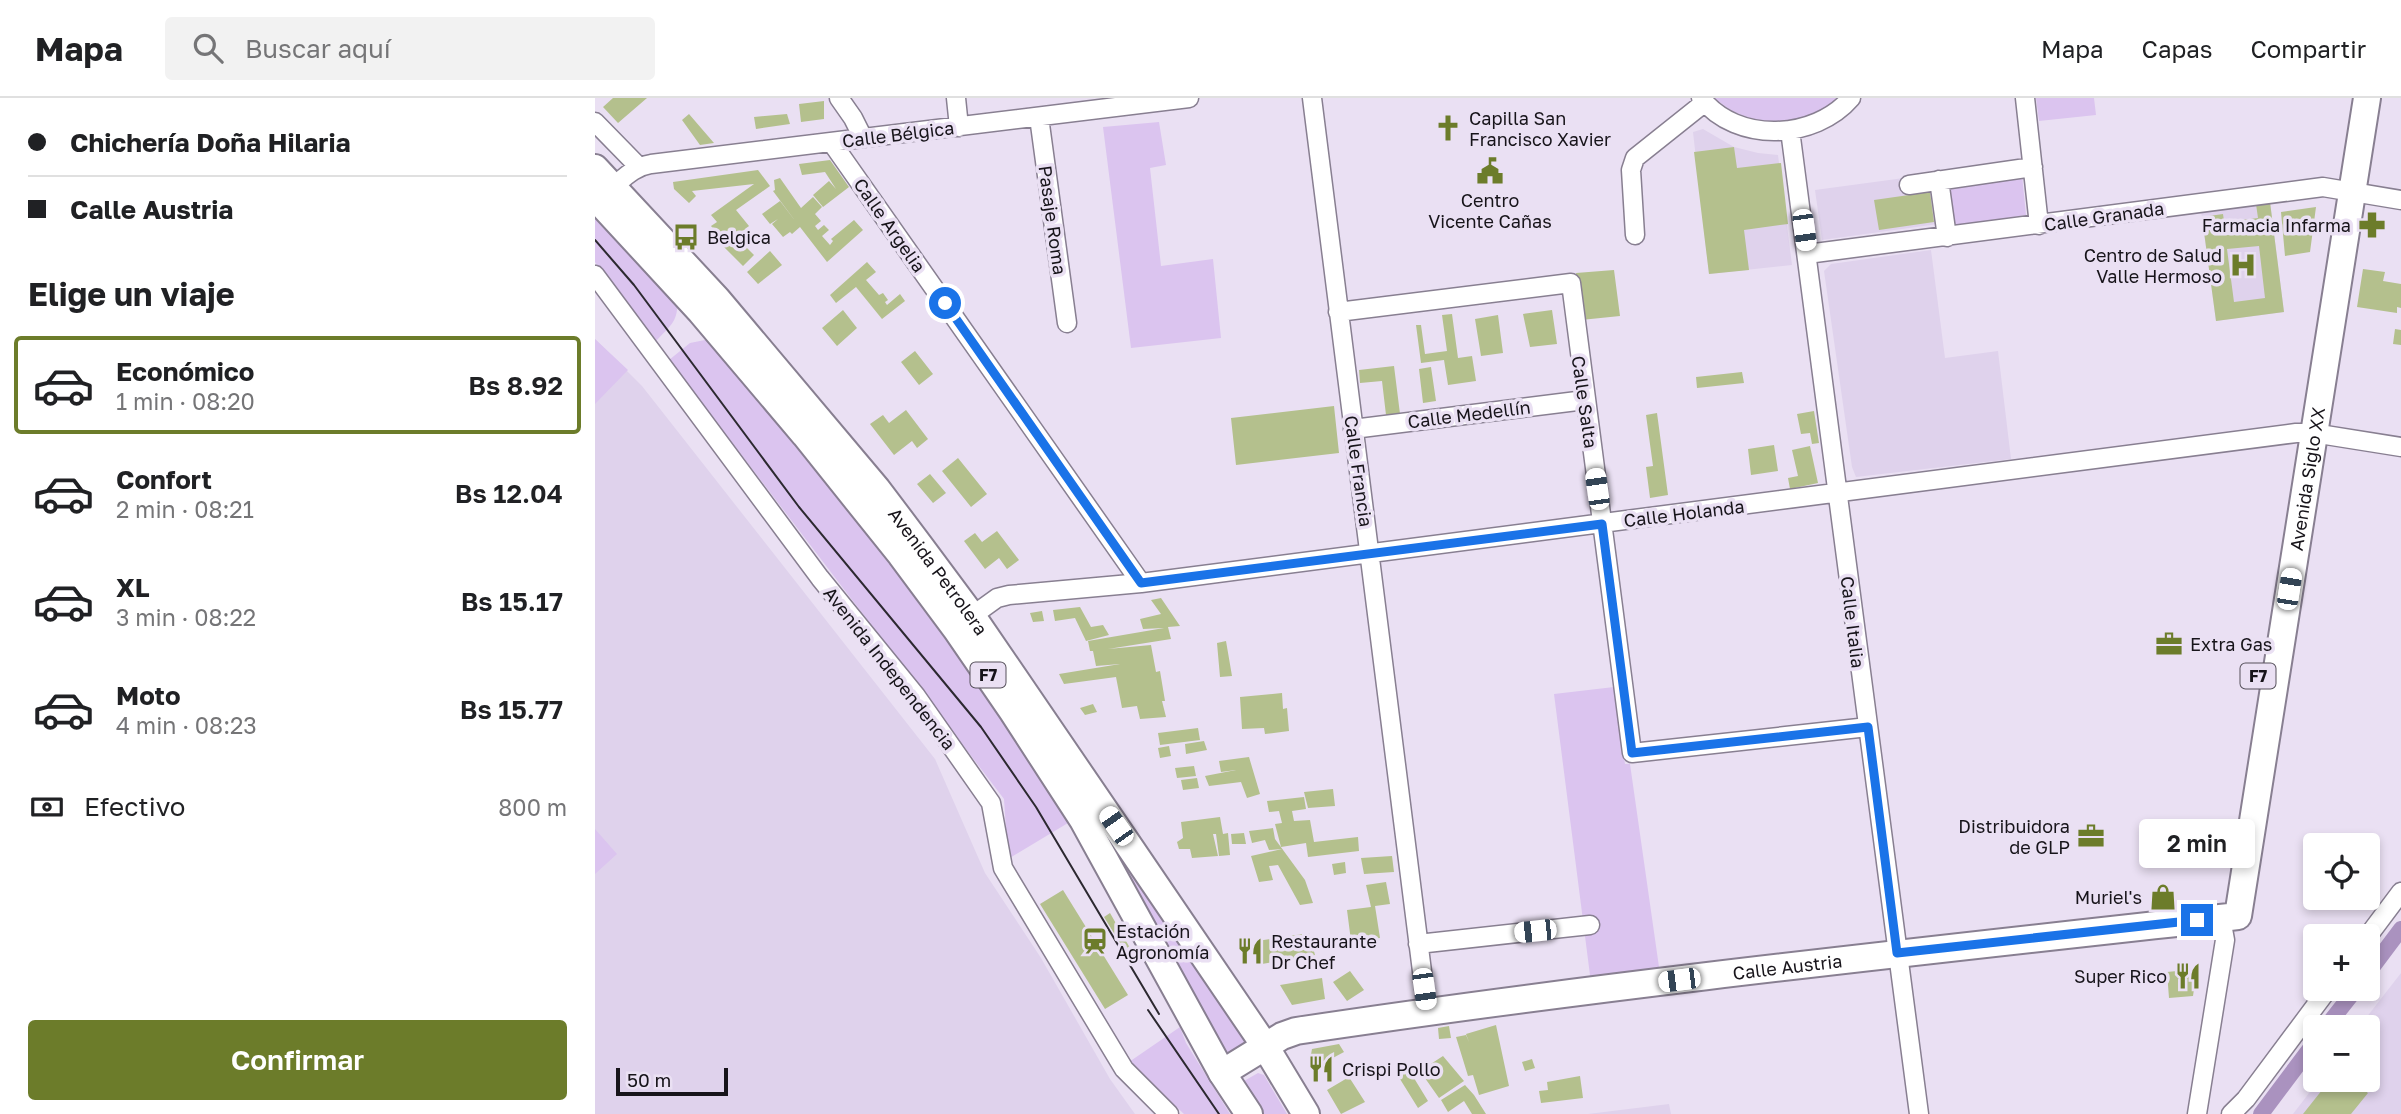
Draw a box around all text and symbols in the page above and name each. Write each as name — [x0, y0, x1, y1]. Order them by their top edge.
search box — [165, 17, 655, 80]
text: Mapa — [35, 29, 123, 68]
icon: search — [189, 29, 227, 67]
text: Buscar aquí — [245, 33, 391, 64]
text: Mapa — [2041, 34, 2104, 63]
text: Capas — [2142, 34, 2212, 63]
text: Compartir — [2250, 34, 2366, 63]
place label: Capilla San Francisco Xavier — [1469, 107, 1611, 150]
church icon: Capilla San Francisco Xavier — [1433, 113, 1463, 143]
street label: Calle Bélgica — [841, 116, 955, 152]
text: Chichería Doña Hilaria — [70, 127, 351, 158]
public building icon: Centro Vicente Cañas — [1475, 156, 1505, 186]
street label: Pasaje Roma — [1034, 164, 1072, 276]
street label: Calle Argelia — [849, 174, 931, 276]
place label: Centro Vicente Cañas — [1428, 189, 1552, 232]
text: Calle Austria — [70, 194, 233, 225]
street label: Calle Granada — [2043, 197, 2165, 235]
car — [1791, 208, 1818, 252]
pharmacy icon: Farmacia Infarma — [2357, 210, 2387, 240]
place label: Farmacia Infarma — [2202, 214, 2351, 236]
bus stop icon: Belgica — [671, 222, 701, 252]
place label: Belgica — [707, 226, 771, 248]
place label: Centro de Salud Valle Hermoso — [2084, 244, 2222, 287]
hospital icon: Centro de Salud Valle Hermoso — [2228, 250, 2258, 280]
text: Elige un viaje — [28, 275, 235, 313]
route start — [929, 287, 961, 319]
icon: car — [32, 354, 95, 417]
street label: Calle Salta — [1568, 354, 1602, 450]
text: Económico — [116, 356, 254, 387]
text: Bs 8.92 — [468, 370, 563, 401]
text: 1 min · 08:20 — [116, 387, 255, 415]
street label: Calle Medellín — [1406, 396, 1532, 432]
street label: Avenida Siglo XX — [2285, 405, 2329, 552]
street label: Calle Francia — [1340, 414, 1378, 528]
icon: car — [32, 462, 95, 525]
text: Confort — [116, 464, 212, 495]
car — [1584, 467, 1611, 511]
text: Bs 12.04 — [455, 478, 563, 509]
text: 2 min · 08:21 — [116, 495, 254, 523]
street label: Calle Holanda — [1622, 495, 1746, 531]
street label: Avenida Petrolera — [884, 503, 993, 639]
car — [2276, 567, 2303, 611]
icon: car — [32, 570, 95, 633]
text: XL — [116, 572, 150, 603]
street label: Calle Italia — [1836, 575, 1870, 669]
street label: Avenida Independencia — [819, 582, 961, 754]
text: Bs 15.17 — [461, 586, 563, 617]
text: 3 min · 08:22 — [116, 603, 256, 631]
office icon: Extra Gas — [2154, 629, 2184, 659]
place label: Extra Gas — [2190, 633, 2272, 655]
road number: F7 — [971, 662, 1005, 688]
road number: F7 — [2241, 664, 2275, 688]
icon: car — [32, 678, 95, 741]
text: Moto — [116, 680, 181, 711]
text: Bs 15.77 — [460, 694, 563, 725]
text: 4 min · 08:23 — [116, 711, 257, 739]
icon: cash — [28, 788, 66, 826]
text: Efectivo — [84, 791, 185, 822]
text: 800 m — [498, 793, 567, 821]
car — [1096, 803, 1137, 849]
place label: Distribuidora de GLP — [1958, 815, 2070, 858]
callout: 2 min — [2139, 818, 2255, 868]
office icon: Distribuidora de GLP — [2076, 821, 2106, 851]
text: 2 min — [2167, 829, 2227, 857]
map controls — [2303, 833, 2380, 1092]
button: locate — [2303, 833, 2380, 910]
shop icon: Muriel's — [2148, 882, 2178, 912]
place label: Muriel's — [2075, 886, 2142, 908]
route end — [2181, 904, 2213, 936]
car — [1514, 918, 1557, 944]
place label: Estación Agronomía — [1116, 920, 1209, 963]
button: + — [2303, 924, 2380, 1001]
station icon: Estación Agronomía — [1080, 926, 1110, 956]
place label: Restaurante Dr Chef — [1271, 930, 1377, 973]
restaurant icon: Restaurante Dr Chef — [1235, 936, 1265, 966]
street label: Calle Austria — [1731, 949, 1843, 984]
restaurant icon: Super Rico — [2173, 961, 2203, 991]
place label: Super Rico — [2074, 965, 2167, 987]
car — [1411, 967, 1438, 1011]
car — [1657, 967, 1702, 993]
button: − — [2303, 1015, 2380, 1092]
button: Confirmar — [28, 1020, 567, 1100]
restaurant icon: Crispi Pollo — [1306, 1054, 1336, 1084]
place label: Crispi Pollo — [1342, 1058, 1441, 1080]
scale bar — [616, 1065, 728, 1097]
text: 50 m — [627, 1068, 671, 1091]

